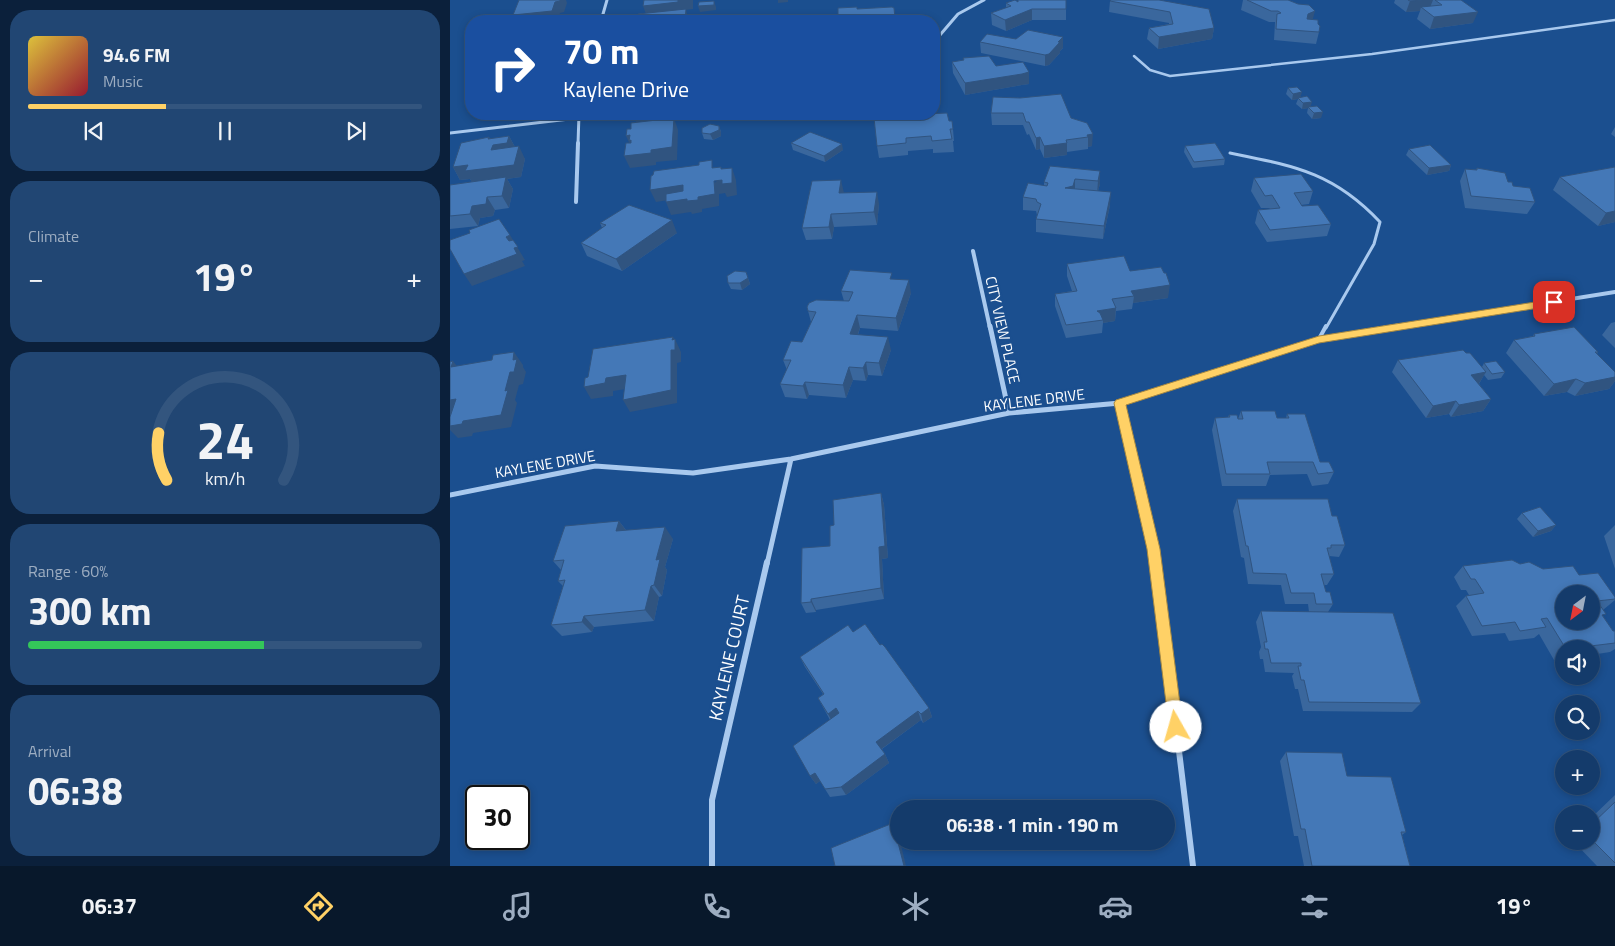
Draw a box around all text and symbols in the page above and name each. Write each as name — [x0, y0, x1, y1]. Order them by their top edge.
text: 70 m — [563, 24, 639, 78]
icon: right — [480, 35, 545, 100]
text: 94.6 FM — [103, 40, 170, 69]
text: Music — [103, 69, 143, 93]
text: Kaylene Drive — [563, 72, 689, 106]
icon: previous — [80, 117, 108, 145]
icon: pause — [211, 117, 239, 145]
icon: next — [342, 117, 370, 145]
text: Climate — [28, 224, 79, 248]
text: 19° — [193, 248, 257, 306]
text: − — [28, 256, 44, 299]
text: + — [406, 256, 422, 299]
street label: CITY VIEW PLACE — [979, 274, 1027, 386]
pin — [1533, 281, 1575, 323]
icon: arrive — [1540, 288, 1568, 316]
street label: KAYLENE DRIVE — [982, 382, 1086, 418]
text: 24 — [196, 400, 254, 479]
street label: KAYLENE DRIVE — [493, 444, 597, 484]
text: km/h — [205, 465, 245, 492]
text: Range · 60% — [28, 559, 108, 583]
text: 300 km — [28, 582, 152, 640]
north arrow — [1555, 585, 1600, 630]
map controls — [1555, 585, 1600, 850]
street label: KAYLENE COURT — [701, 592, 757, 723]
button: sound — [1555, 640, 1600, 685]
button: search — [1555, 695, 1600, 740]
position arrow — [1149, 700, 1201, 752]
text: Arrival — [28, 739, 71, 763]
button: + — [1555, 750, 1600, 795]
text: 06:38 — [28, 762, 123, 820]
speed limit sign: 30 — [465, 785, 530, 850]
button: − — [1555, 805, 1600, 850]
text: 06:38 · 1 min · 190 m — [946, 810, 1119, 839]
text: 06:37 — [82, 889, 137, 923]
icon: directions — [301, 889, 336, 924]
icon: music — [500, 889, 535, 924]
icon: phone — [699, 889, 734, 924]
icon: climate — [898, 889, 933, 924]
icon: car — [1098, 889, 1133, 924]
icon: filters — [1297, 889, 1332, 924]
text: 19° — [1496, 889, 1533, 923]

